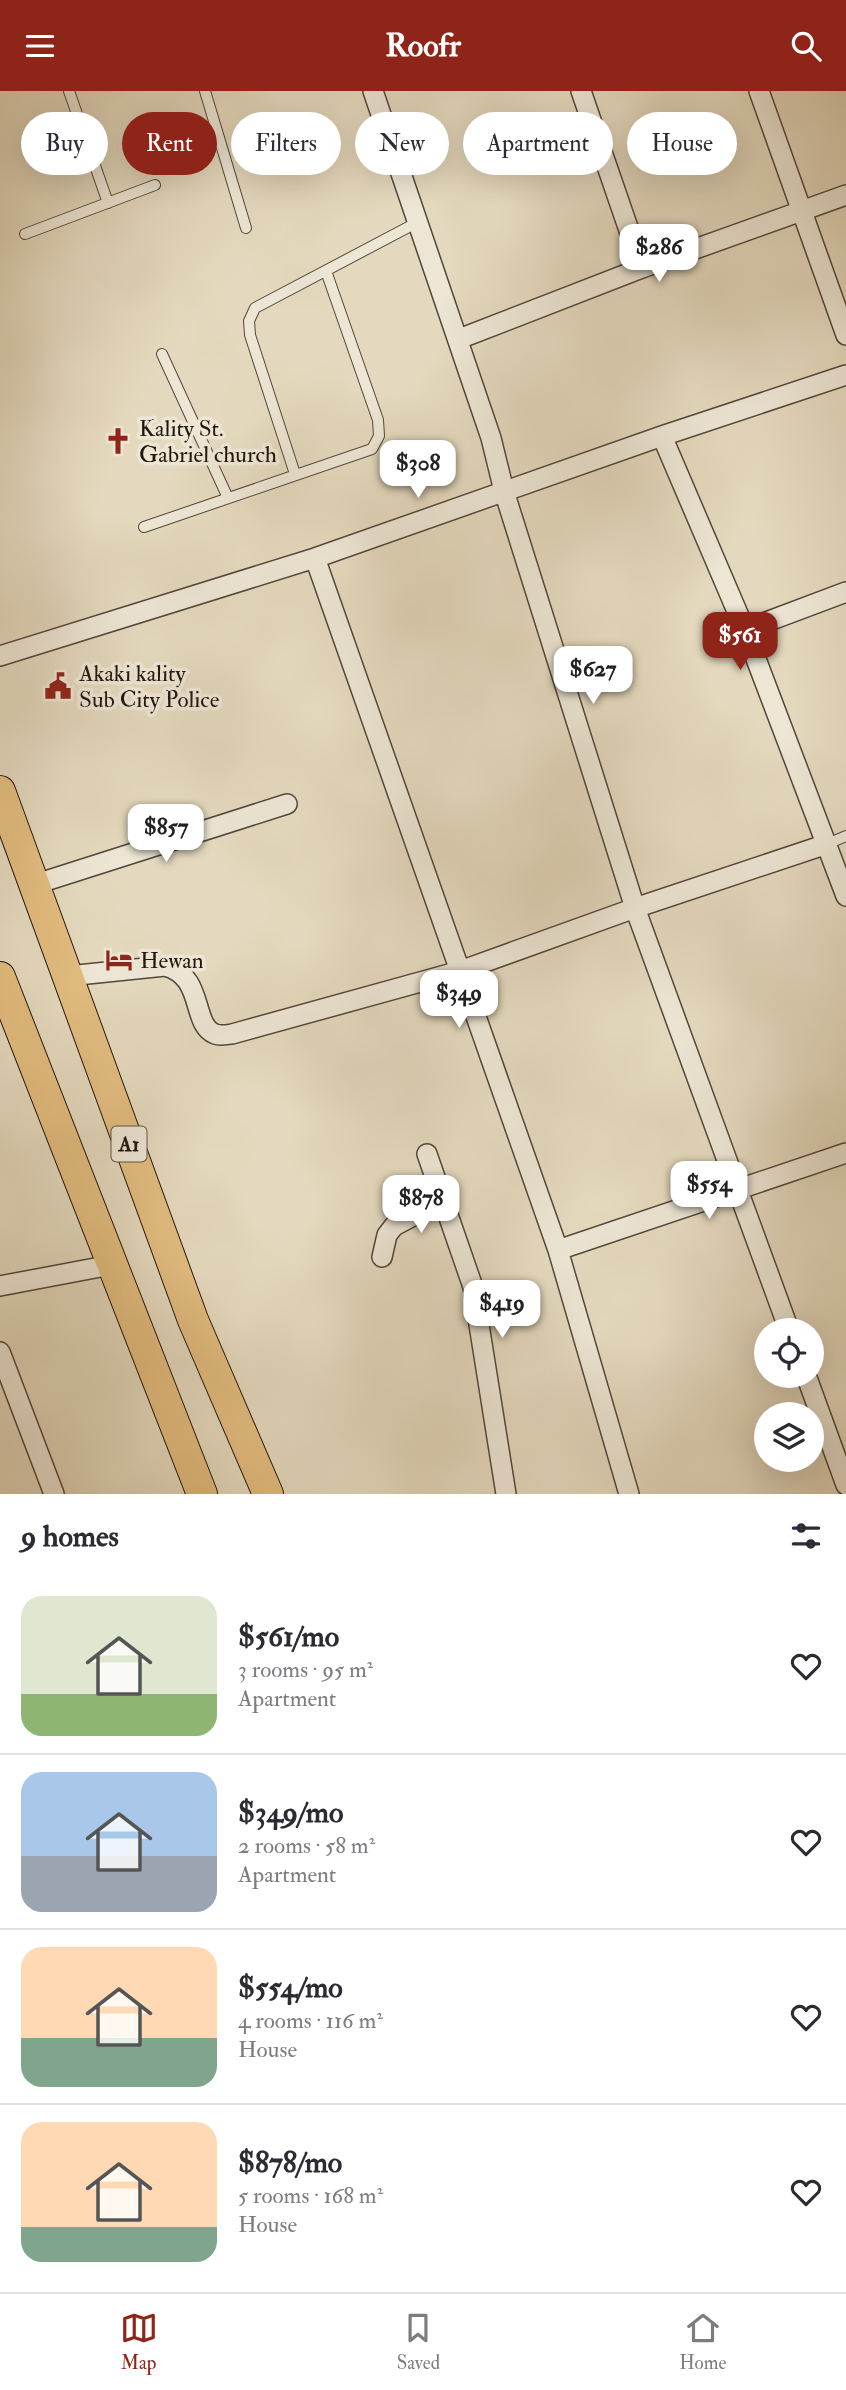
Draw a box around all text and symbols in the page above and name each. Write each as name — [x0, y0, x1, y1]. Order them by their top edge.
text: Roofr — [385, 26, 461, 66]
icon: menu — [21, 27, 59, 65]
icon: search — [787, 27, 825, 65]
chip: Buy — [21, 112, 108, 175]
chip: Rent — [122, 112, 217, 175]
chip: Filters — [231, 112, 341, 175]
chip: New — [355, 112, 449, 175]
chip: Apartment — [463, 112, 613, 175]
chip: House — [627, 112, 737, 175]
pin: $286 — [618, 225, 700, 284]
text: $286 — [635, 232, 683, 261]
place label: Kality St. Gabriel church — [139, 414, 277, 469]
church icon: Kality St. Gabriel church — [103, 426, 133, 456]
pin: $308 — [377, 441, 459, 500]
text: $308 — [396, 448, 440, 477]
pin: $561 — [699, 613, 781, 672]
text: $561 — [719, 620, 761, 649]
pin: $627 — [552, 647, 634, 706]
text: $627 — [570, 654, 616, 683]
place label: Akaki kality Sub City Police — [78, 659, 220, 714]
public building icon: Akaki kality Sub City Police — [43, 671, 73, 701]
pin: $857 — [125, 805, 207, 864]
text: $857 — [144, 812, 188, 841]
hotel icon: Hewan — [104, 945, 134, 975]
place label: Hewan — [140, 946, 204, 975]
pin: $349 — [418, 971, 500, 1030]
text: $349 — [436, 978, 482, 1007]
road number: A1 — [111, 1127, 146, 1161]
pin: $554 — [668, 1161, 750, 1221]
text: $554 — [686, 1169, 732, 1198]
pin: $878 — [380, 1175, 462, 1235]
text: $878 — [398, 1183, 444, 1212]
pin: $419 — [461, 1281, 543, 1340]
text: $419 — [479, 1288, 525, 1317]
map controls — [754, 1318, 824, 1472]
button: locate — [754, 1318, 824, 1388]
button: layers — [754, 1402, 824, 1472]
icon: filters — [787, 1517, 825, 1555]
text: 9 homes — [21, 1518, 119, 1555]
text: $561/mo — [238, 1618, 339, 1655]
icon: home — [77, 1624, 161, 1708]
icon: heart — [787, 1647, 825, 1685]
text: 3 rooms · 95 m² — [238, 1655, 373, 1684]
text: Apartment — [238, 1684, 336, 1713]
text: $349/mo — [238, 1794, 343, 1831]
icon: home — [77, 1800, 161, 1884]
icon: heart — [787, 1823, 825, 1861]
text: 2 rooms · 58 m² — [238, 1831, 375, 1860]
text: Apartment — [238, 1860, 336, 1889]
text: $554/mo — [238, 1969, 343, 2006]
icon: home — [77, 1975, 161, 2059]
icon: heart — [787, 1998, 825, 2036]
text: 4 rooms · 116 m² — [238, 2006, 383, 2035]
text: House — [238, 2035, 297, 2064]
text: $878/mo — [238, 2144, 342, 2181]
icon: home — [77, 2150, 161, 2234]
icon: heart — [787, 2173, 825, 2211]
text: 5 rooms · 168 m² — [238, 2181, 383, 2210]
text: House — [238, 2210, 297, 2239]
tab: Map — [120, 2309, 158, 2375]
tab: Saved — [397, 2309, 440, 2375]
tab: Home — [679, 2309, 726, 2375]

